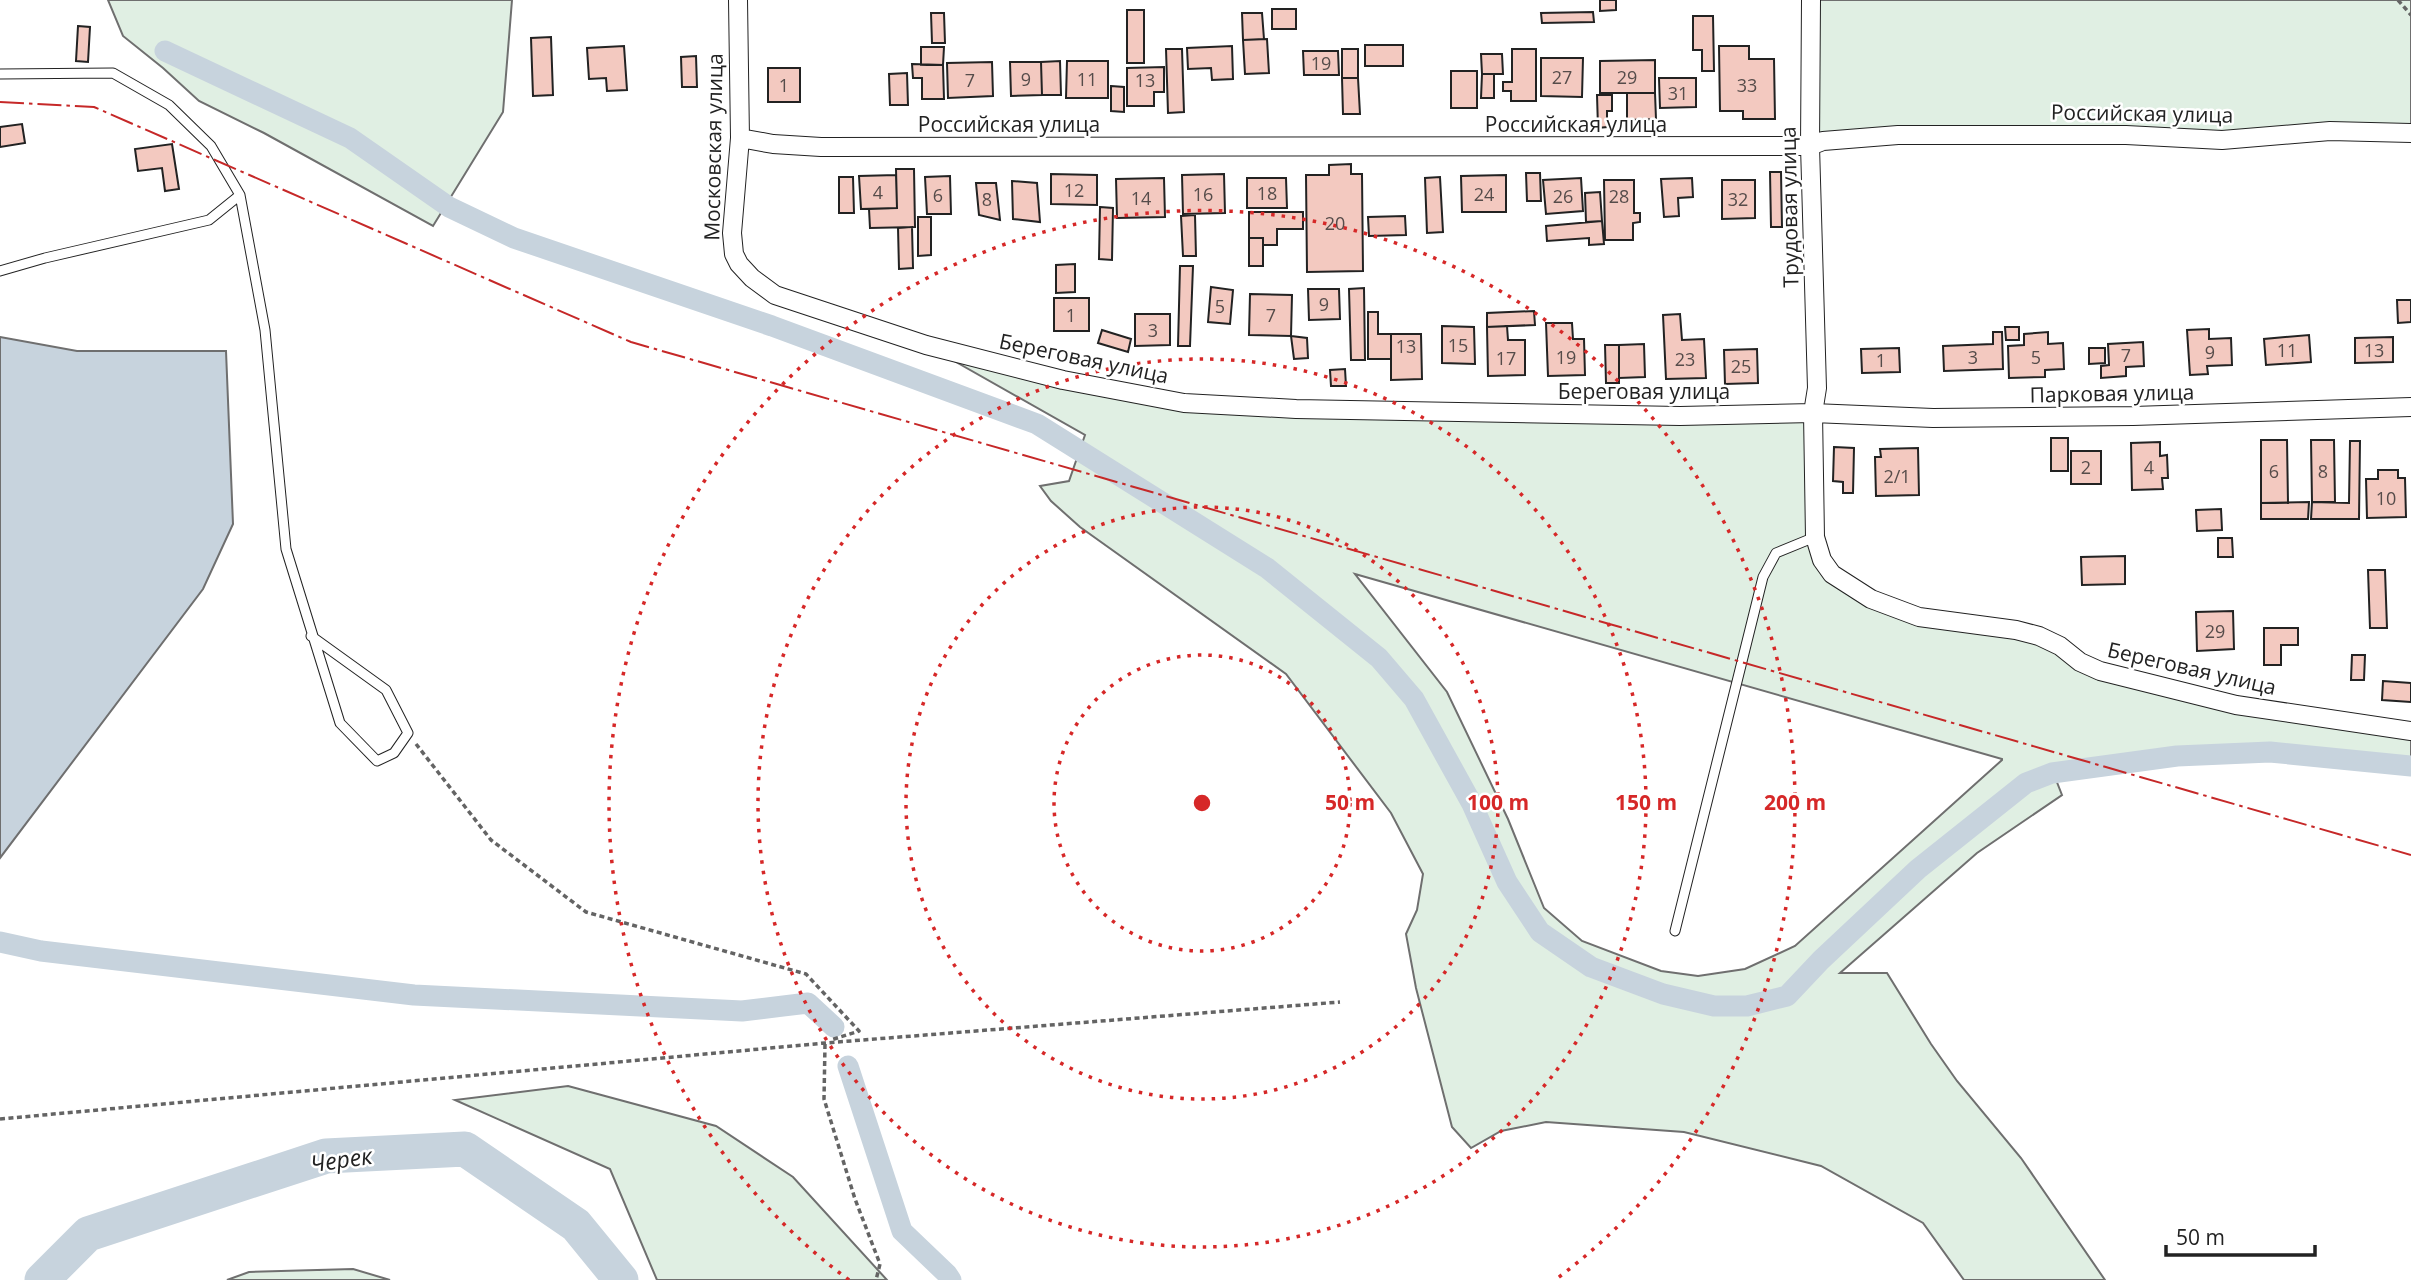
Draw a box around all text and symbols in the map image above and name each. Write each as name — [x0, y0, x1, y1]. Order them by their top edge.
house number: 19 — [1311, 51, 1331, 75]
street label: Московская улица — [697, 53, 729, 241]
house number: 27 — [1552, 65, 1572, 89]
house number: 29 — [1617, 65, 1637, 89]
house number: 9 — [1021, 67, 1031, 91]
house number: 11 — [1077, 67, 1097, 91]
house number: 7 — [965, 68, 975, 92]
house number: 13 — [1135, 68, 1155, 92]
house number: 1 — [779, 73, 789, 97]
house number: 33 — [1737, 73, 1757, 97]
house number: 31 — [1668, 81, 1688, 105]
street label: Российская улица — [2051, 97, 2233, 129]
street label: Российская улица — [918, 110, 1100, 138]
street label: Российская улица — [1485, 110, 1667, 138]
street label: Трудовая улица — [1774, 126, 1804, 288]
house number: 12 — [1064, 178, 1084, 202]
house number: 4 — [873, 180, 883, 204]
house number: 18 — [1257, 181, 1277, 205]
house number: 16 — [1193, 182, 1213, 206]
house number: 24 — [1474, 182, 1494, 206]
house number: 6 — [933, 183, 943, 207]
house number: 26 — [1553, 184, 1573, 208]
house number: 28 — [1609, 184, 1629, 208]
house number: 14 — [1131, 186, 1151, 210]
house number: 8 — [982, 187, 992, 211]
house number: 32 — [1728, 187, 1748, 211]
house number: 20 — [1325, 211, 1345, 235]
house number: 9 — [1319, 292, 1329, 316]
house number: 5 — [1215, 294, 1225, 318]
house number: 1 — [1066, 303, 1076, 327]
house number: 7 — [1266, 303, 1276, 327]
house number: 3 — [1148, 318, 1158, 342]
street label: Береговая улица — [997, 326, 1171, 390]
house number: 15 — [1448, 333, 1468, 357]
house number: 13 — [1396, 334, 1416, 358]
house number: 11 — [2277, 338, 2297, 362]
house number: 13 — [2364, 338, 2384, 362]
house number: 9 — [2205, 340, 2215, 364]
house number: 7 — [2121, 343, 2131, 367]
house number: 19 — [1556, 345, 1576, 369]
house number: 3 — [1968, 345, 1978, 369]
house number: 5 — [2031, 345, 2041, 369]
house number: 17 — [1496, 346, 1516, 370]
house number: 23 — [1675, 347, 1695, 371]
house number: 1 — [1876, 348, 1886, 372]
house number: 25 — [1731, 354, 1751, 378]
street label: Береговая улица — [1558, 377, 1730, 405]
street label: Парковая улица — [2029, 378, 2195, 408]
house number: 2 — [2081, 455, 2091, 479]
house number: 4 — [2144, 455, 2154, 479]
house number: 6 — [2269, 459, 2279, 483]
house number: 8 — [2318, 459, 2328, 483]
house number: 2/1 — [1883, 464, 1911, 488]
house number: 10 — [2376, 486, 2396, 510]
house number: 29 — [2205, 619, 2225, 643]
street label: Береговая улица — [2105, 635, 2279, 701]
text: 50 m — [1325, 788, 1375, 816]
text: 100 m — [1467, 788, 1529, 816]
text: 150 m — [1615, 788, 1677, 816]
text: 200 m — [1764, 788, 1826, 816]
centre of rings — [1190, 791, 1214, 815]
water label: Черек — [308, 1139, 376, 1179]
scale bar — [2166, 1214, 2315, 1258]
text: 50 m — [2176, 1223, 2225, 1251]

